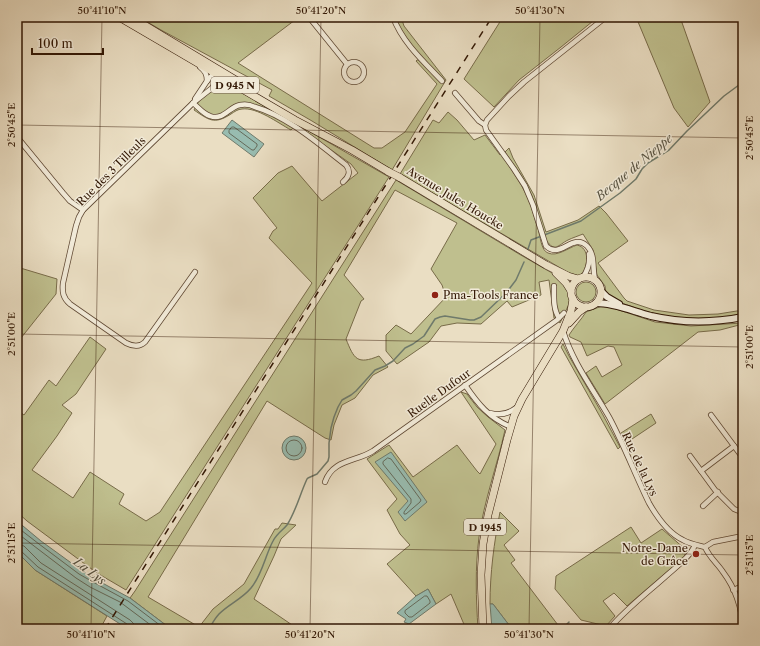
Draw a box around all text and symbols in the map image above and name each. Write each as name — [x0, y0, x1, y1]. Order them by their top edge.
text: 50°41'10"N — [78, 4, 126, 17]
text: 50°41'20"N — [296, 4, 346, 17]
text: 50°41'30"N — [515, 4, 565, 17]
scale bar — [32, 30, 103, 56]
text: 100 m — [38, 36, 73, 51]
road number: D 945 N — [211, 77, 259, 93]
text: 2°50'45"E — [5, 103, 18, 147]
text: 2°50'45"E — [743, 116, 756, 160]
water label: Becque de Nieppe — [592, 130, 676, 204]
street label: Rue des 3 Tilleuls — [73, 133, 149, 209]
street label: Avenue Jules Houcke — [403, 163, 506, 232]
place label: Pma-Tools France — [443, 288, 539, 302]
marker: Pma-Tools France — [430, 290, 440, 300]
text: 2°51'00"E — [5, 312, 18, 356]
text: 2°51'00"E — [743, 325, 756, 369]
street label: Ruelle Dufour — [405, 365, 473, 420]
street label: Rue de la Lys — [619, 430, 661, 498]
road number: D 1945 — [464, 519, 506, 535]
text: 2°51'15"E — [5, 522, 18, 563]
text: 2°51'15"E — [743, 534, 756, 575]
place label: Notre-Dame de Grâce — [622, 541, 688, 568]
marker: Notre-Dame de Grâce — [691, 549, 701, 559]
water label: La Lys — [70, 553, 110, 588]
text: 50°41'10"N — [67, 628, 115, 641]
text: 50°41'20"N — [285, 628, 335, 641]
text: 50°41'30"N — [504, 628, 554, 641]

